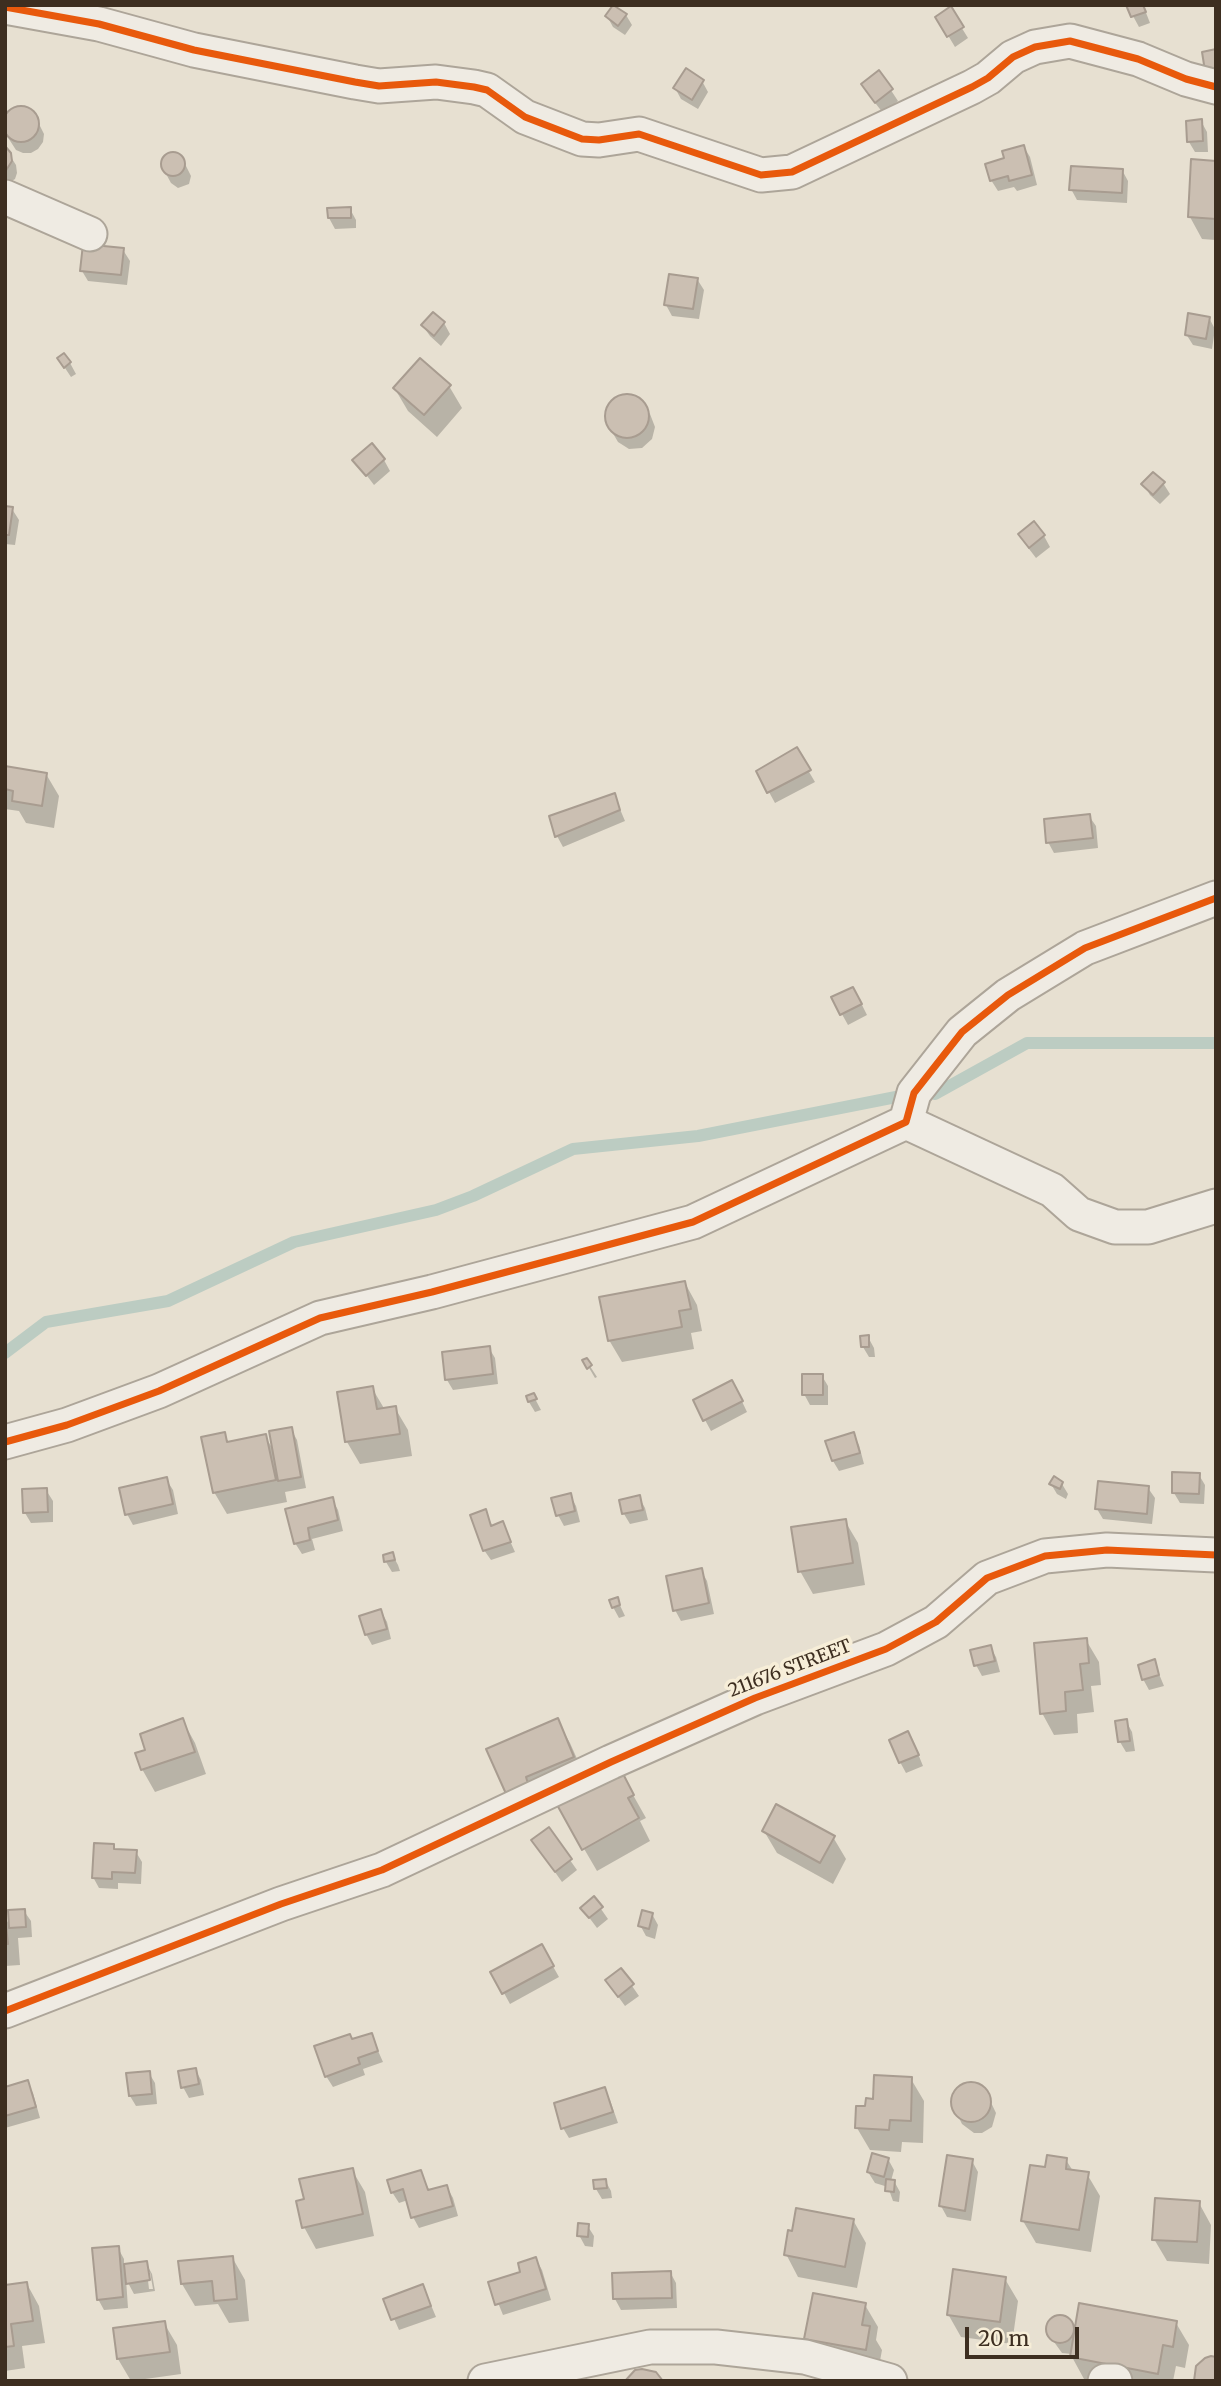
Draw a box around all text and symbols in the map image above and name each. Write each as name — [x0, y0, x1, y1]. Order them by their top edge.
street label: 211676 STREET — [726, 1636, 854, 1702]
scale bar — [969, 2312, 1083, 2356]
text: 20 m — [978, 2325, 1029, 2352]

